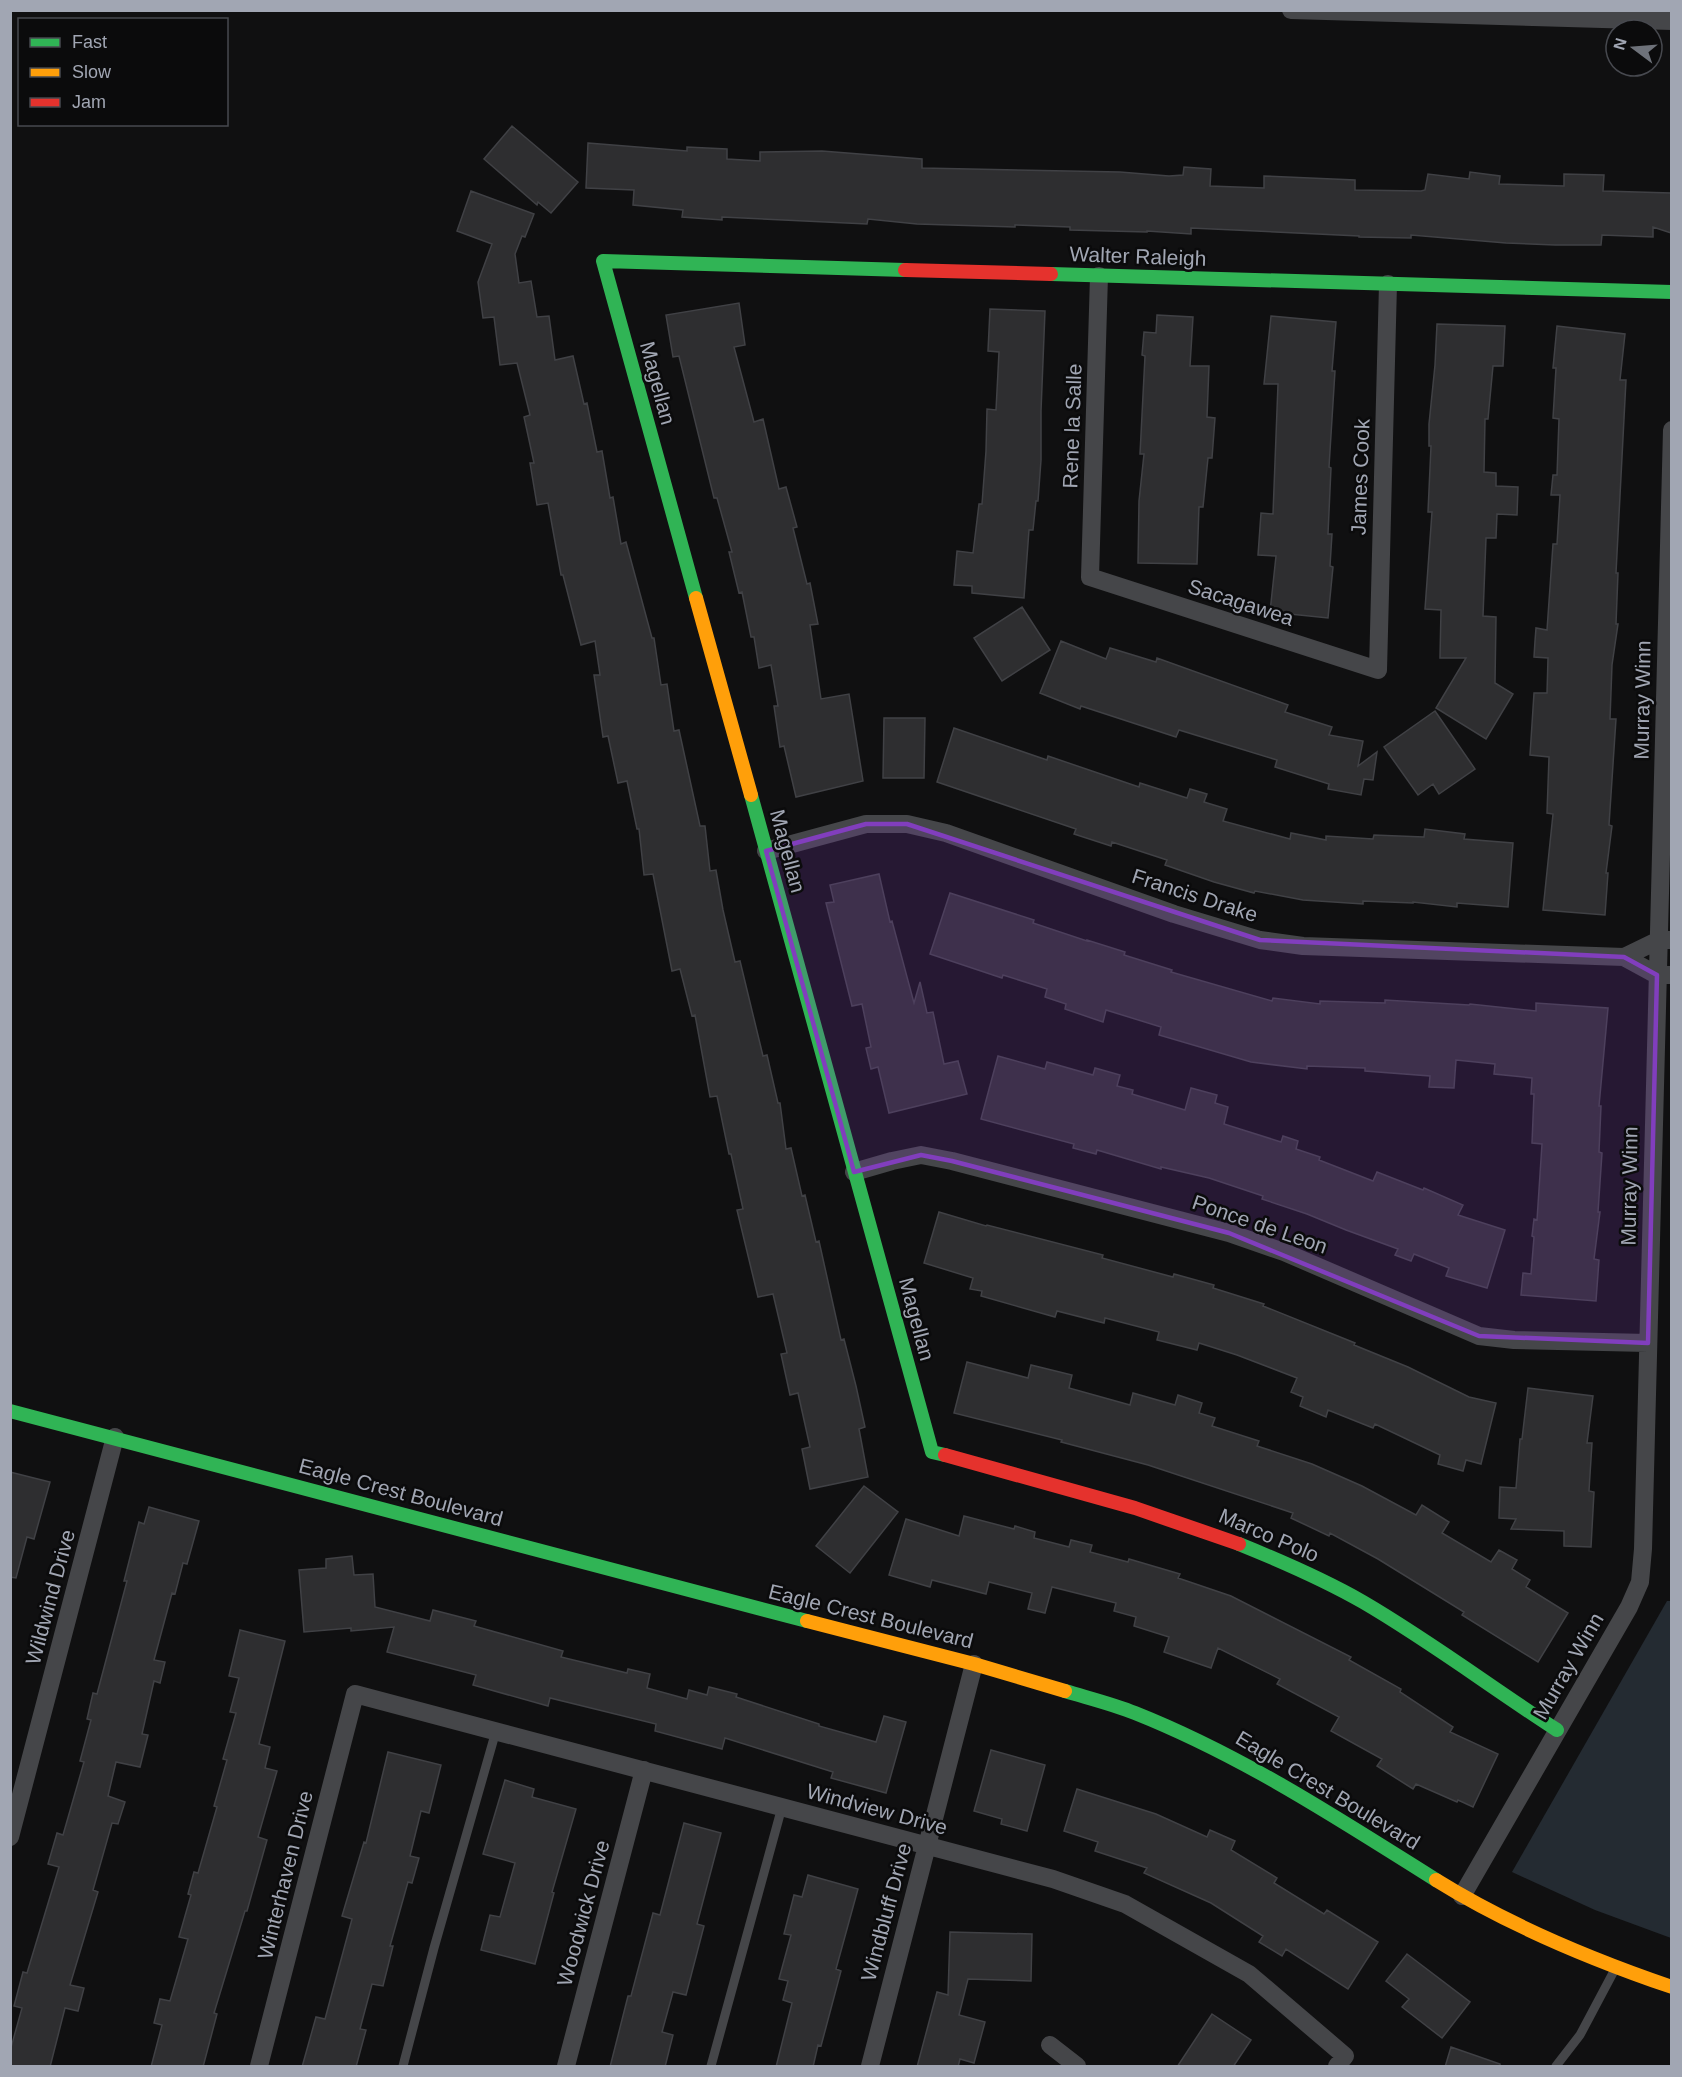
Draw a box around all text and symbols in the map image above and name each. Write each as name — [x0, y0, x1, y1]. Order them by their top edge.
legend — [18, 18, 228, 126]
north arrow — [1604, 18, 1664, 78]
text: Fast — [72, 32, 107, 52]
text: N — [1610, 36, 1630, 52]
text: Slow — [72, 62, 112, 82]
text: Jam — [72, 92, 106, 112]
street label: Walter Raleigh — [1069, 242, 1207, 270]
street label: Magellan — [636, 339, 680, 427]
street label: Rene la Salle — [1058, 363, 1086, 489]
street label: James Cook — [1346, 418, 1374, 536]
street label: Sacagawea — [1185, 574, 1297, 630]
street label: Murray Winn — [1629, 640, 1655, 760]
street label: Magellan — [766, 807, 810, 895]
street label: Francis Drake — [1129, 864, 1261, 926]
street label: Murray Winn — [1616, 1126, 1642, 1246]
street label: Ponce de Leon — [1189, 1190, 1331, 1258]
street label: Magellan — [895, 1275, 939, 1363]
street label: Eagle Crest Boulevard — [297, 1454, 505, 1530]
street label: Marco Polo — [1216, 1504, 1322, 1566]
street label: Wildwind Drive — [21, 1527, 79, 1667]
street label: Eagle Crest Boulevard — [766, 1579, 976, 1653]
street label: Murray Winn — [1528, 1609, 1608, 1723]
street label: Eagle Crest Boulevard — [1232, 1726, 1424, 1854]
street label: Windview Drive — [804, 1779, 950, 1839]
street label: Winterhaven Drive — [253, 1788, 317, 1962]
street label: Woodwick Drive — [552, 1838, 614, 1988]
street label: Windbluff Drive — [857, 1840, 915, 1984]

